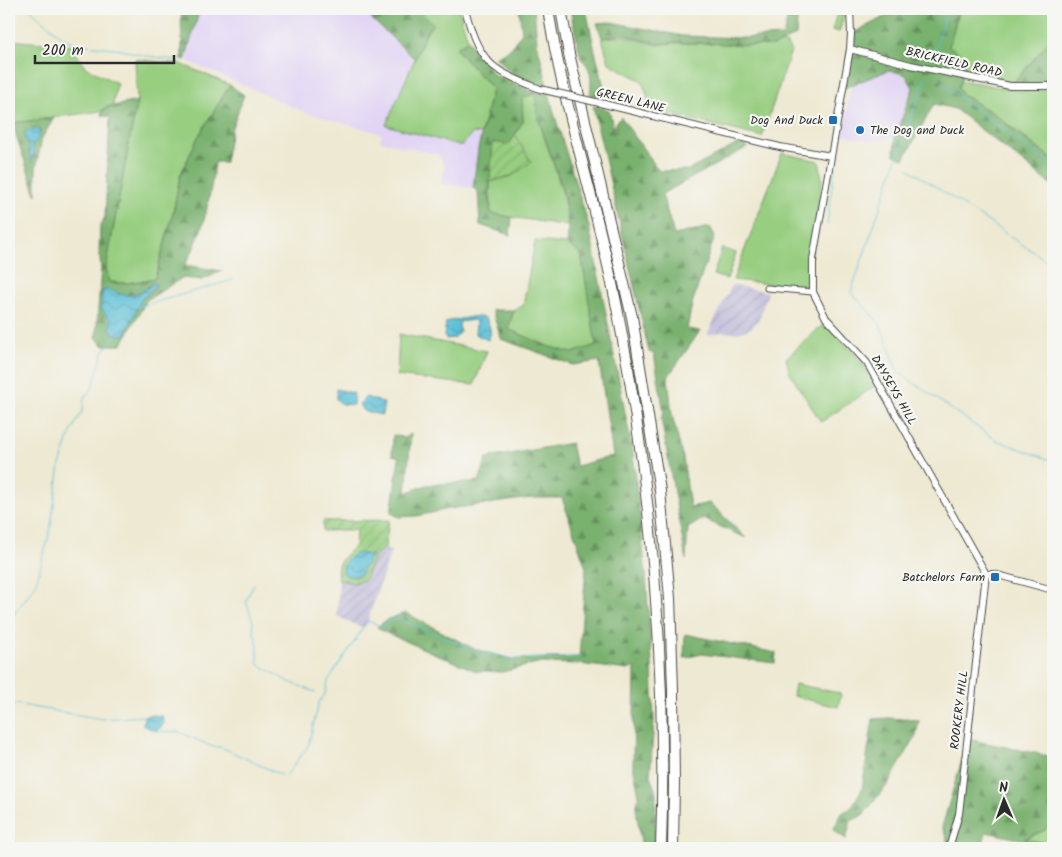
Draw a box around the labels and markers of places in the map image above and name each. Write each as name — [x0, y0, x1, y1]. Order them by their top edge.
place label: Dog And Duck — [750, 111, 823, 130]
marker: Dog And Duck — [827, 114, 839, 126]
place label: The Dog and Duck — [870, 121, 964, 140]
marker: The Dog and Duck — [854, 124, 866, 136]
place label: Batchelors Farm — [902, 568, 985, 587]
marker: Batchelors Farm — [989, 571, 1001, 583]

